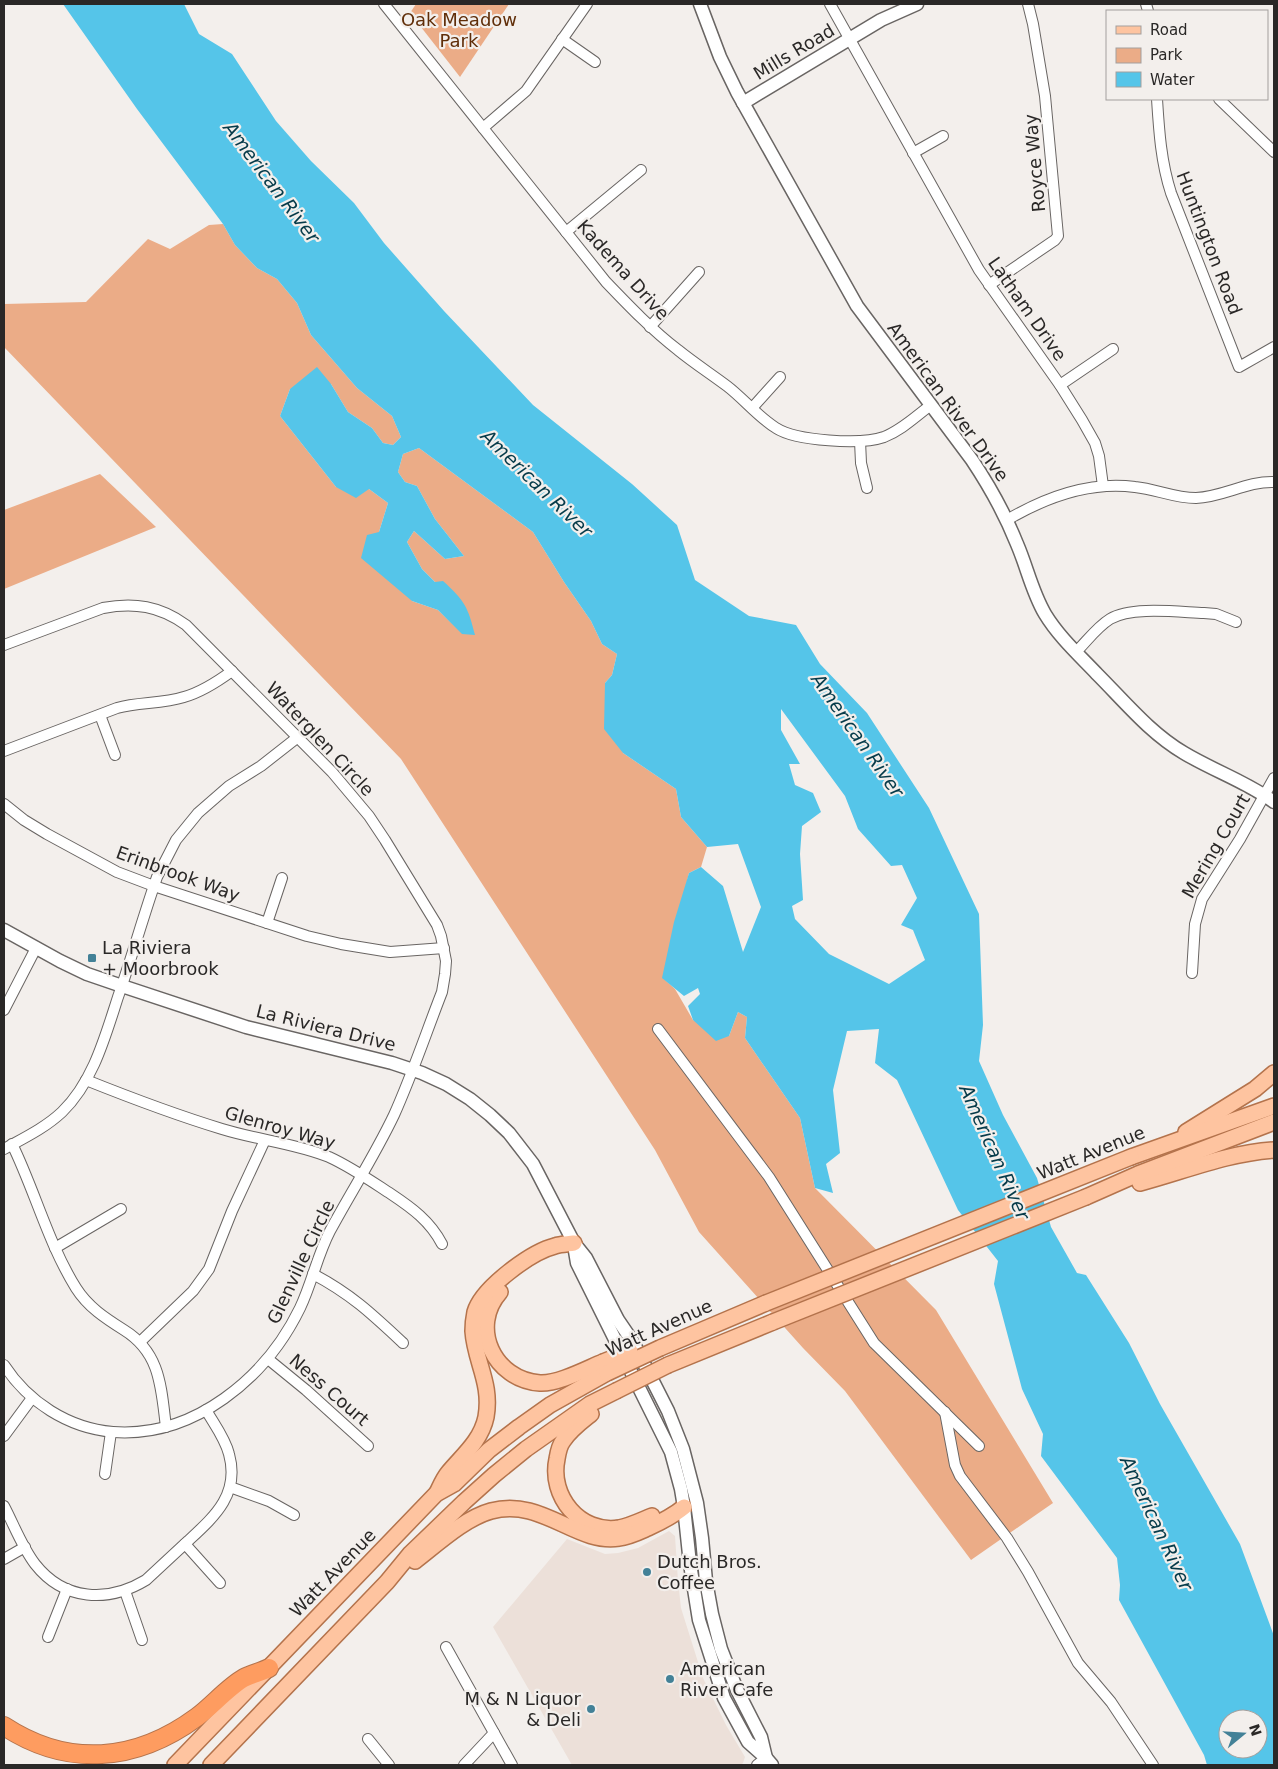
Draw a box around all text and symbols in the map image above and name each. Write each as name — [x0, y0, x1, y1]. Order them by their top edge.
park label: Oak Meadow Park — [401, 9, 517, 51]
legend — [1106, 10, 1268, 100]
street label: Mills Road — [749, 19, 838, 84]
text: Road — [1150, 21, 1188, 39]
text: Park — [1150, 46, 1183, 64]
text: Water — [1150, 71, 1195, 89]
street label: Royce Way — [1020, 113, 1049, 213]
water label: American River — [218, 116, 325, 248]
street label: Huntington Road — [1172, 168, 1246, 317]
street label: Kadema Drive — [573, 215, 674, 324]
street label: Latham Drive — [984, 253, 1071, 365]
street label: American River Drive — [884, 318, 1013, 485]
water label: American River — [476, 423, 598, 542]
water label: American River — [806, 667, 909, 802]
street label: Waterglen Circle — [262, 677, 379, 800]
street label: Mering Court — [1177, 790, 1254, 902]
street label: Erinbrook Way — [113, 841, 243, 906]
place label: La Riviera + Moorbrook — [102, 937, 219, 979]
marker: La Riviera + Moorbrook — [86, 952, 98, 964]
street label: La Riviera Drive — [254, 1000, 398, 1055]
water label: American River — [955, 1079, 1035, 1224]
street label: Glenroy Way — [222, 1102, 338, 1153]
street label: Watt Avenue — [1034, 1121, 1148, 1184]
street label: Glenville Circle — [263, 1196, 338, 1327]
street label: Watt Avenue — [602, 1295, 715, 1360]
street label: Ness Court — [285, 1349, 373, 1430]
water label: American River — [1115, 1451, 1198, 1595]
street label: Watt Avenue — [285, 1524, 380, 1621]
place label: Dutch Bros. Coffee — [657, 1551, 762, 1593]
marker: Dutch Bros. Coffee — [641, 1566, 653, 1578]
place label: American River Cafe — [680, 1658, 773, 1700]
marker: American River Cafe — [664, 1673, 676, 1685]
place label: M & N Liquor & Deli — [465, 1688, 582, 1730]
marker: M & N Liquor & Deli — [585, 1703, 597, 1715]
north arrow — [1218, 1709, 1268, 1759]
text: N — [1246, 1722, 1265, 1738]

